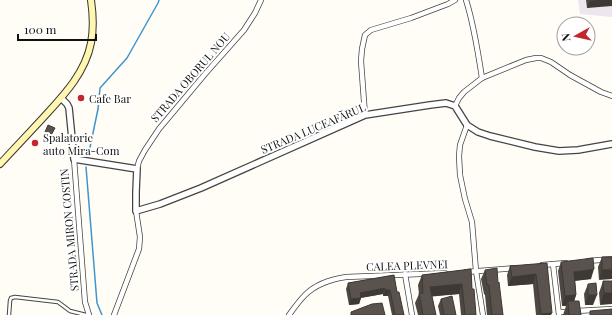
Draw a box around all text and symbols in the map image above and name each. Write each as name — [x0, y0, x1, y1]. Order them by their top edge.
scale bar — [18, 16, 96, 42]
north arrow — [556, 16, 596, 56]
text: 100 m — [24, 21, 57, 37]
street label: STRADA OBORUL NOU — [147, 29, 233, 125]
text: N — [558, 32, 574, 42]
place label: Cafe Bar — [89, 91, 131, 106]
marker: Cafe Bar — [76, 93, 86, 103]
street label: STRADA LUCEAFĂRUL — [258, 99, 368, 157]
place label: Spalatorie auto Mira-Com — [43, 130, 120, 158]
marker: Spalatorie auto Mira-Com — [30, 138, 40, 148]
street label: STRADA MIRON COSTIN — [56, 168, 82, 292]
street label: CALEA PLEVNEI — [366, 256, 448, 274]

